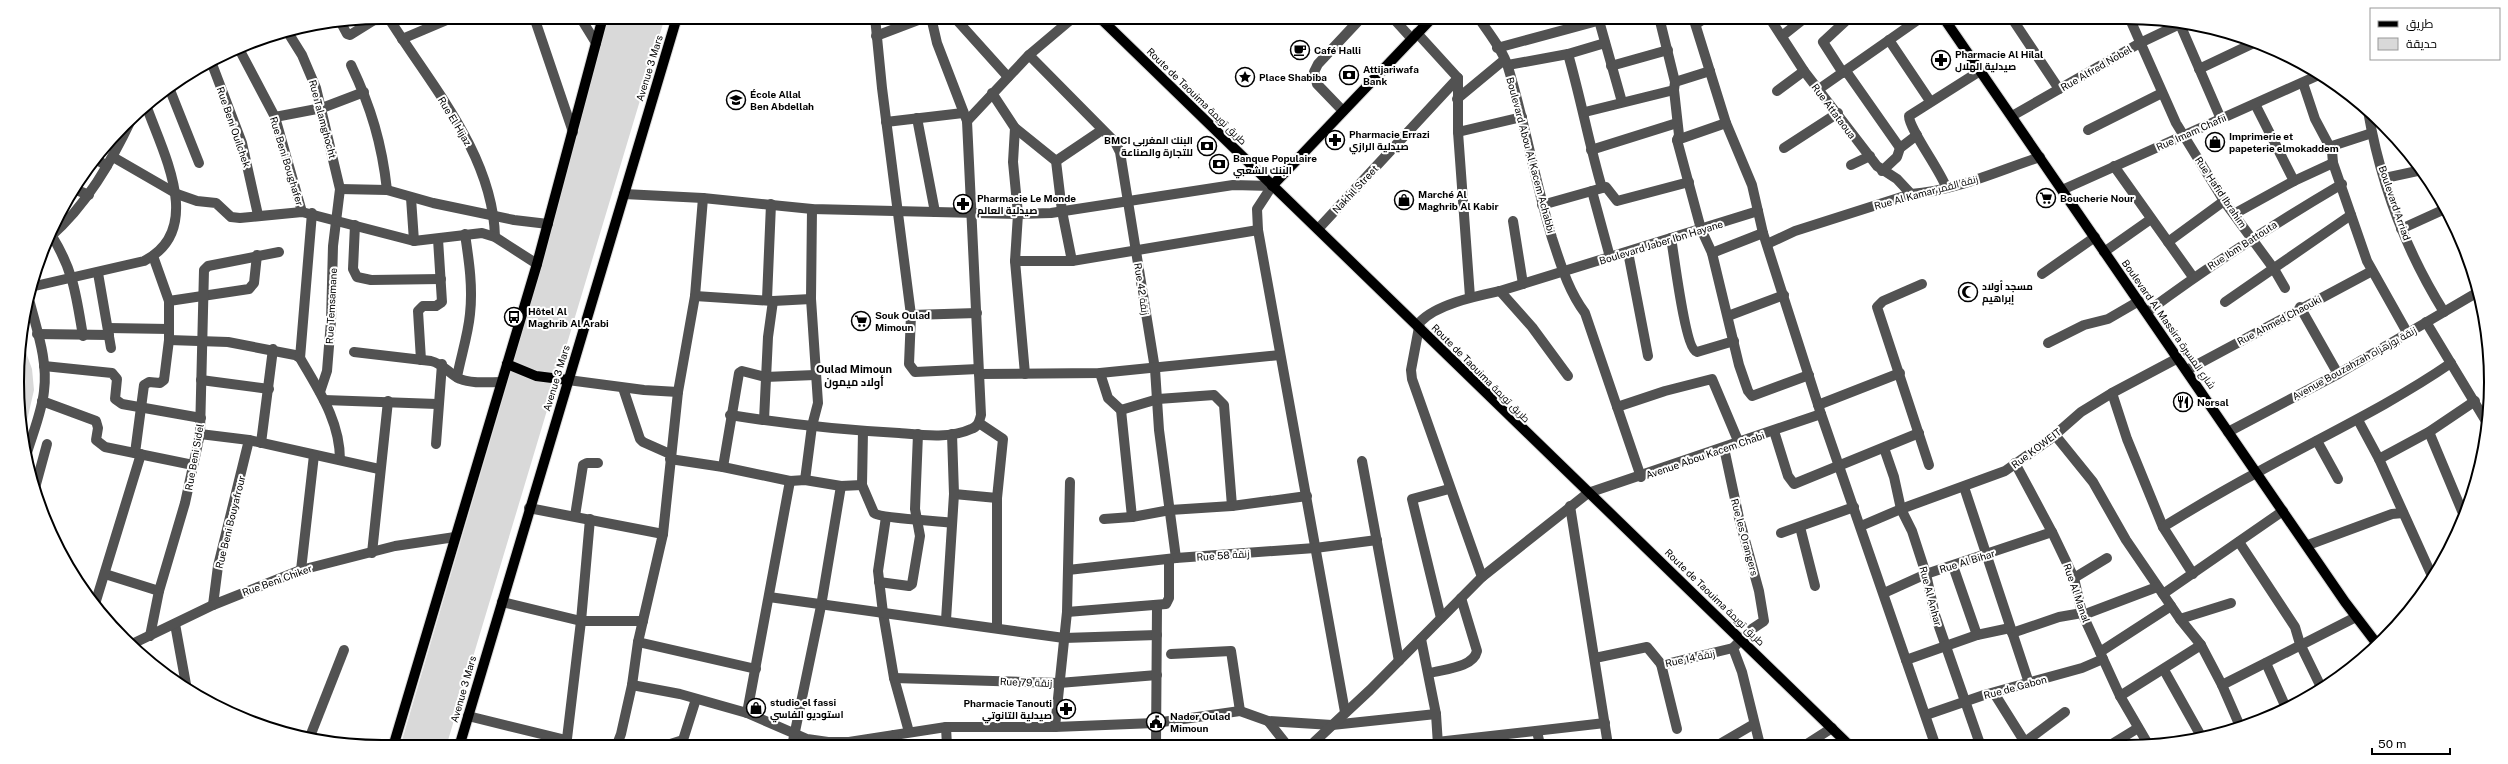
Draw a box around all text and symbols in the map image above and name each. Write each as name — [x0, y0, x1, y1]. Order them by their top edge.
legend — [2370, 8, 2500, 60]
text: طريق — [2406, 17, 2434, 31]
street label: Avenue 3 Mars — [633, 33, 665, 103]
text: حديقة — [2406, 37, 2437, 51]
cafe icon: Café Halli — [1289, 39, 1311, 61]
street label: Rue Alfred Nobel — [2058, 43, 2134, 93]
place label: Café Halli — [1314, 44, 1361, 56]
street label: Route de Taouima طريق تويمة — [1144, 45, 1249, 148]
place label: Pharmacie Al Hilal صيدلية الهلال — [1955, 48, 2043, 73]
pharmacy icon: Pharmacie Al Hilal صيدلية الهلال — [1930, 49, 1952, 71]
place label: Attijariwafa Bank — [1363, 63, 1419, 87]
bank icon: Attijariwafa Bank — [1338, 64, 1360, 86]
place icon: Place Shabiba — [1234, 66, 1256, 88]
place label: Place Shabiba — [1259, 71, 1327, 83]
street label: Boulevard Abou Al Kacem Achabbi — [1504, 76, 1558, 234]
street label: Rue Talamghocht — [307, 78, 339, 160]
street label: Rue Attataoua — [1809, 81, 1859, 141]
street label: Rue Beni Ouilchek — [215, 85, 254, 169]
place label: École Allal Ben Abdellah — [750, 88, 814, 112]
school or university icon: École Allal Ben Abdellah — [725, 89, 747, 111]
street label: Rue El Hijaz — [436, 94, 474, 148]
street label: Rue Imam Chafii — [2154, 111, 2228, 153]
street label: Rue Beni Boughafer — [268, 115, 306, 207]
place label: Pharmacie Errazi صيدلية الرازي — [1349, 128, 1430, 155]
pharmacy icon: Pharmacie Errazi صيدلية الرازي — [1324, 129, 1346, 151]
place label: Imprimerie et papeterie elmokaddem — [2229, 130, 2339, 154]
shop icon: Imprimerie et papeterie elmokaddem — [2204, 131, 2226, 153]
place label: BMCI البنك المغربي للتجارة والصناعة — [1104, 134, 1193, 159]
bank icon: BMCI البنك المغربي للتجارة والصناعة — [1196, 135, 1218, 157]
place label: Banque Populaire البنك الشعبي — [1233, 152, 1317, 179]
bank icon: Banque Populaire البنك الشعبي — [1208, 153, 1230, 175]
street label: Rue Hafid Ibrahim — [2193, 154, 2249, 230]
street label: Nakhil Street — [1330, 162, 1380, 216]
street label: Boulevard Arriad — [2377, 164, 2413, 242]
street label: Rue Al Kamar زنقة القمر — [1873, 172, 1979, 212]
supermarket icon: Boucherie Nour — [2035, 187, 2057, 209]
place label: Marché Al Maghrib Al Kabir — [1418, 188, 1499, 212]
shop icon: Marché Al Maghrib Al Kabir — [1393, 189, 1415, 211]
place label: Pharmacie Le Monde صيدلية العالم — [977, 192, 1076, 218]
place label: Boucherie Nour — [2060, 192, 2134, 204]
pharmacy icon: Pharmacie Le Monde صيدلية العالم — [952, 193, 974, 215]
street label: Boulevard Jaber Ibn Hayane — [1598, 217, 1725, 267]
street label: Rue Ibm Battouta — [2205, 218, 2279, 272]
street label: Boulevard Al Massira شارع المسيرة — [2119, 257, 2218, 391]
street label: Rue 42 زنقة — [1132, 262, 1152, 316]
street label: Rue Temsamane — [323, 267, 339, 344]
place label: مسجد أولاد إبراهيم — [1982, 280, 2033, 306]
mosque icon: مسجد أولاد إبراهيم — [1957, 281, 1979, 303]
street label: Rue Ahmed Chaouki — [2235, 293, 2323, 347]
place label: Hôtel Al Maghrib Al Arabi — [528, 305, 609, 329]
bus stop icon: Hôtel Al Maghrib Al Arabi — [503, 306, 525, 328]
place label: Souk Oulad Mimoun — [875, 309, 930, 333]
supermarket icon: Souk Oulad Mimoun — [850, 310, 872, 332]
street label: Route de Taouima طريق تويمة — [1429, 321, 1533, 425]
street label: Avenue Bouzahzah زنقة بوزهزاه — [2290, 324, 2418, 402]
street label: Avenue 3 Mars — [540, 343, 572, 413]
district label: Oulad Mimoun أولاد ميمون — [816, 363, 892, 390]
restaurant icon: Norsal — [2172, 391, 2194, 413]
place label: Norsal — [2197, 396, 2229, 408]
street label: Rue Beni Sidel — [182, 423, 206, 491]
street label: Rue KOWEIT — [2009, 425, 2063, 471]
street label: Avenue Abou Kacem Chabi — [1644, 429, 1766, 481]
street label: Rue Beni Bouyafrour — [213, 474, 247, 570]
street label: Rue les Orangers — [1729, 497, 1761, 577]
street label: Route de Taouima طريق تويمة — [1662, 546, 1767, 649]
street label: Rue 58 زنقة — [1196, 547, 1250, 563]
street label: Rue Al Bihar — [1938, 547, 1996, 575]
street label: Rue Beni Chiker — [240, 562, 314, 598]
street label: Rue Al Manal — [2061, 562, 2093, 624]
street label: Rue Al Anhar — [1917, 565, 1945, 627]
street label: Rue 14 زنقة — [1664, 647, 1716, 669]
street label: Avenue 3 Mars — [448, 654, 478, 724]
street label: Rue de Gabon — [1982, 673, 2048, 701]
street label: Rue 79 زنقة — [1000, 675, 1052, 689]
place label: studio el fassi استوديو الفاسي — [770, 696, 844, 723]
shop icon: studio el fassi استوديو الفاسي — [745, 697, 767, 719]
place label: Pharmacie Tanouti صيدلية التانوتي — [963, 697, 1052, 724]
pharmacy icon: Pharmacie Tanouti صيدلية التانوتي — [1055, 698, 1077, 720]
place label: Nador Oulad Mimoun — [1170, 710, 1230, 734]
public building icon: Nador Oulad Mimoun — [1145, 711, 1167, 733]
scale bar — [2372, 730, 2450, 756]
text: 50 m — [2378, 737, 2406, 751]

